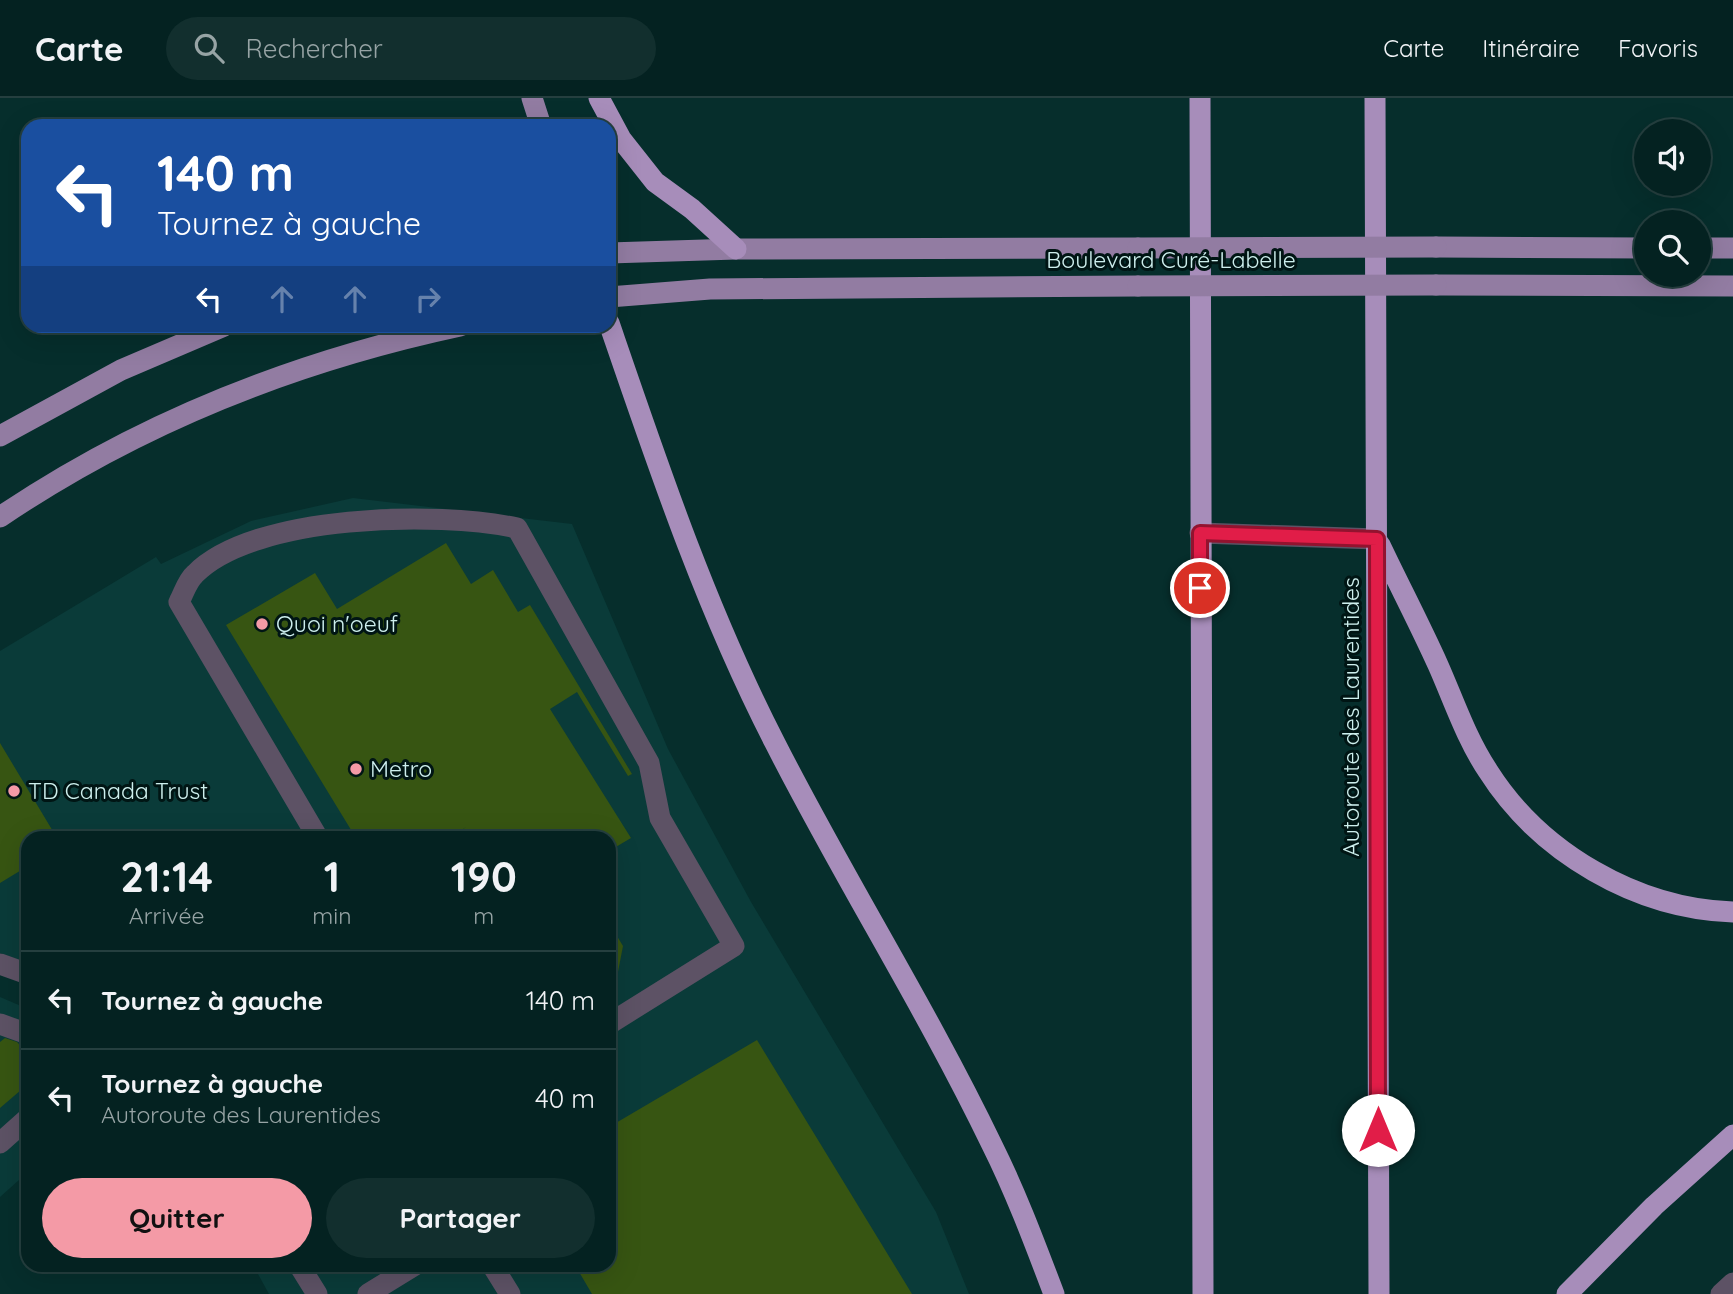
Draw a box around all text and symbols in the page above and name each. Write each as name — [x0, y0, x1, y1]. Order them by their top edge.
search box — [166, 17, 656, 80]
text: Carte — [35, 28, 124, 69]
icon: search — [190, 29, 228, 67]
text: Rechercher — [246, 32, 383, 65]
text: Carte — [1383, 33, 1444, 63]
text: Itinéraire — [1482, 33, 1580, 63]
text: Favoris — [1618, 33, 1698, 63]
map controls — [1634, 119, 1711, 287]
button: sound — [1634, 119, 1711, 196]
text: 140 m — [157, 142, 294, 203]
icon: left — [42, 147, 133, 238]
text: Tournez à gauche — [157, 203, 421, 243]
button: search — [1634, 210, 1711, 287]
street label: Boulevard Curé-Labelle — [1046, 245, 1296, 274]
icon: left — [190, 280, 228, 318]
icon: ahead — [263, 280, 301, 318]
icon: ahead — [336, 280, 374, 318]
icon: right — [409, 280, 447, 318]
pin — [1170, 558, 1230, 618]
icon: arrive — [1181, 569, 1219, 607]
street label: Autoroute des Laurentides — [1336, 577, 1365, 857]
place label: Quoi n'oeuf — [276, 609, 398, 638]
marker: Quoi n'oeuf — [254, 616, 270, 632]
place label: Metro — [370, 754, 432, 783]
marker: Metro — [348, 761, 364, 777]
place label: TD Canada Trust — [28, 776, 208, 805]
marker: TD Canada Trust — [6, 783, 22, 799]
text: 21:14 — [120, 850, 213, 903]
text: 1 — [324, 850, 340, 903]
text: 190 — [451, 850, 517, 903]
text: Arrivée — [129, 901, 204, 930]
text: min — [312, 901, 351, 930]
text: m — [473, 901, 494, 930]
icon: left — [42, 981, 80, 1019]
text: Tournez à gauche — [101, 984, 323, 1017]
text: 140 m — [526, 984, 595, 1017]
text: Tournez à gauche — [101, 1067, 323, 1100]
icon: left — [42, 1079, 80, 1117]
text: 40 m — [535, 1082, 595, 1115]
position arrow — [1341, 1093, 1415, 1167]
text: Autoroute des Laurentides — [101, 1100, 381, 1129]
button: Quitter — [42, 1178, 312, 1258]
button: Partager — [326, 1178, 595, 1258]

